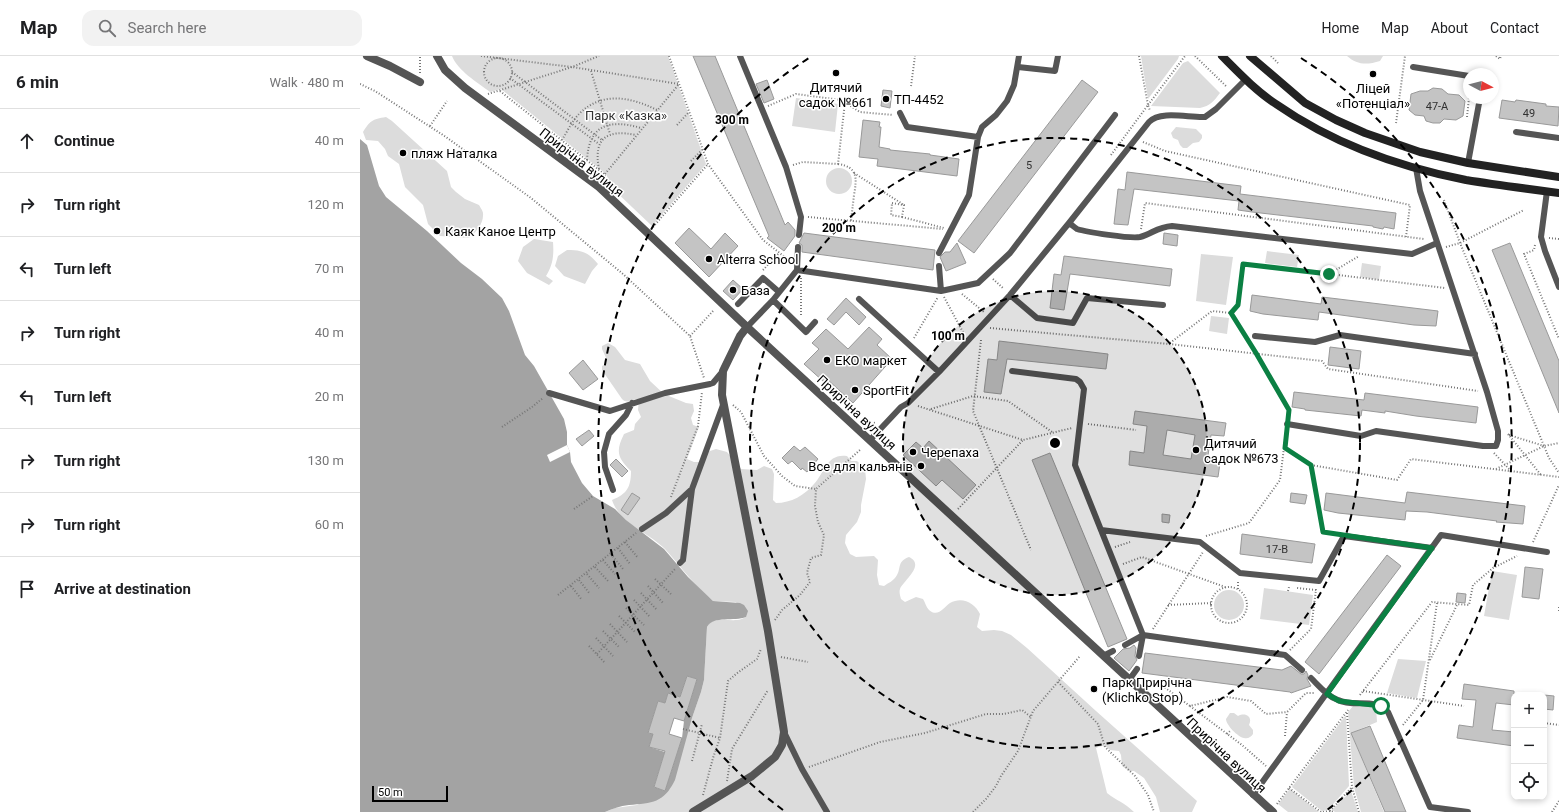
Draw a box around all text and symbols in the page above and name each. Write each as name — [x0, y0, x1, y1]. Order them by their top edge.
search box — [82, 10, 362, 46]
text: Map — [20, 16, 58, 39]
icon: search — [96, 17, 118, 39]
text: Search here — [128, 19, 206, 37]
text: Home — [1321, 20, 1359, 36]
text: Map — [1381, 20, 1409, 36]
text: About — [1431, 20, 1468, 36]
text: Contact — [1490, 20, 1539, 36]
marker: Дитячий садок №661 — [831, 68, 841, 78]
north arrow — [1463, 68, 1499, 104]
marker: Ліцей «Потенціал» — [1368, 69, 1378, 79]
text: 6 min — [16, 72, 59, 92]
text: Walk · 480 m — [269, 75, 344, 90]
place label: Дитячий садок №661 — [799, 80, 873, 110]
place label: Ліцей «Потенціал» — [1336, 81, 1410, 111]
place label: ТП-4452 — [894, 92, 944, 107]
marker: ТП-4452 — [881, 94, 891, 104]
house number: 47-А — [1426, 100, 1449, 113]
house number: 49 — [1523, 107, 1535, 120]
park label: Парк «Казка» — [585, 108, 667, 123]
text: 300 m — [715, 113, 749, 127]
street label: Прирічна вулиця — [537, 125, 627, 200]
icon: ahead — [16, 130, 38, 152]
text: Continue — [54, 132, 115, 150]
text: 40 m — [315, 133, 344, 148]
place label: пляж Наталка — [411, 146, 497, 161]
marker: пляж Наталка — [398, 148, 408, 158]
house number: 5 — [1026, 159, 1032, 172]
icon: right — [16, 194, 38, 216]
text: Turn right — [54, 196, 120, 214]
text: 120 m — [307, 197, 344, 212]
text: 200 m — [822, 221, 856, 235]
place label: Каяк Каное Центр — [445, 224, 556, 239]
marker: Каяк Каное Центр — [432, 226, 442, 236]
place label: Alterra School — [717, 252, 798, 267]
marker: Alterra School — [704, 254, 714, 264]
icon: left — [16, 258, 38, 280]
text: Turn left — [54, 260, 111, 278]
text: 70 m — [315, 261, 344, 276]
route end — [1320, 265, 1338, 283]
place label: База — [741, 283, 770, 298]
marker: База — [728, 285, 738, 295]
icon: right — [16, 322, 38, 344]
text: Turn right — [54, 324, 120, 342]
text: 40 m — [315, 325, 344, 340]
text: 100 m — [931, 329, 965, 343]
place label: ЕКО маркет — [835, 353, 907, 368]
marker: ЕКО маркет — [822, 355, 832, 365]
street label: Прирічна вулиця — [814, 372, 899, 453]
place label: SportFit — [863, 383, 909, 398]
marker: SportFit — [850, 385, 860, 395]
icon: left — [16, 386, 38, 408]
text: Turn left — [54, 388, 111, 406]
text: 20 m — [315, 389, 344, 404]
centre of rings — [1048, 436, 1062, 450]
place label: Дитячий садок №673 — [1204, 436, 1279, 466]
place label: Черепаха — [921, 445, 979, 460]
marker: Дитячий садок №673 — [1191, 445, 1201, 455]
marker: Черепаха — [908, 447, 918, 457]
icon: right — [16, 450, 38, 472]
text: Turn right — [54, 452, 120, 470]
text: 130 m — [307, 453, 344, 468]
place label: Все для кальянів — [808, 459, 913, 474]
marker: Все для кальянів — [916, 461, 926, 471]
icon: right — [16, 514, 38, 536]
text: Turn right — [54, 516, 120, 534]
text: 60 m — [315, 517, 344, 532]
house number: 17-В — [1266, 543, 1288, 556]
icon: arrive — [16, 578, 38, 600]
text: Arrive at destination — [54, 580, 191, 598]
place label: Парк Прирічна (Klichko Stop) — [1102, 675, 1192, 705]
marker: Парк Прирічна (Klichko Stop) — [1089, 684, 1099, 694]
map controls — [1511, 692, 1547, 800]
button: + — [1511, 692, 1547, 728]
route start — [1372, 697, 1390, 715]
street label: Прирічна вулиця — [1184, 715, 1269, 796]
button: − — [1511, 728, 1547, 764]
button: locate — [1511, 764, 1547, 800]
scale bar — [372, 784, 448, 803]
text: 50 m — [378, 786, 403, 799]

